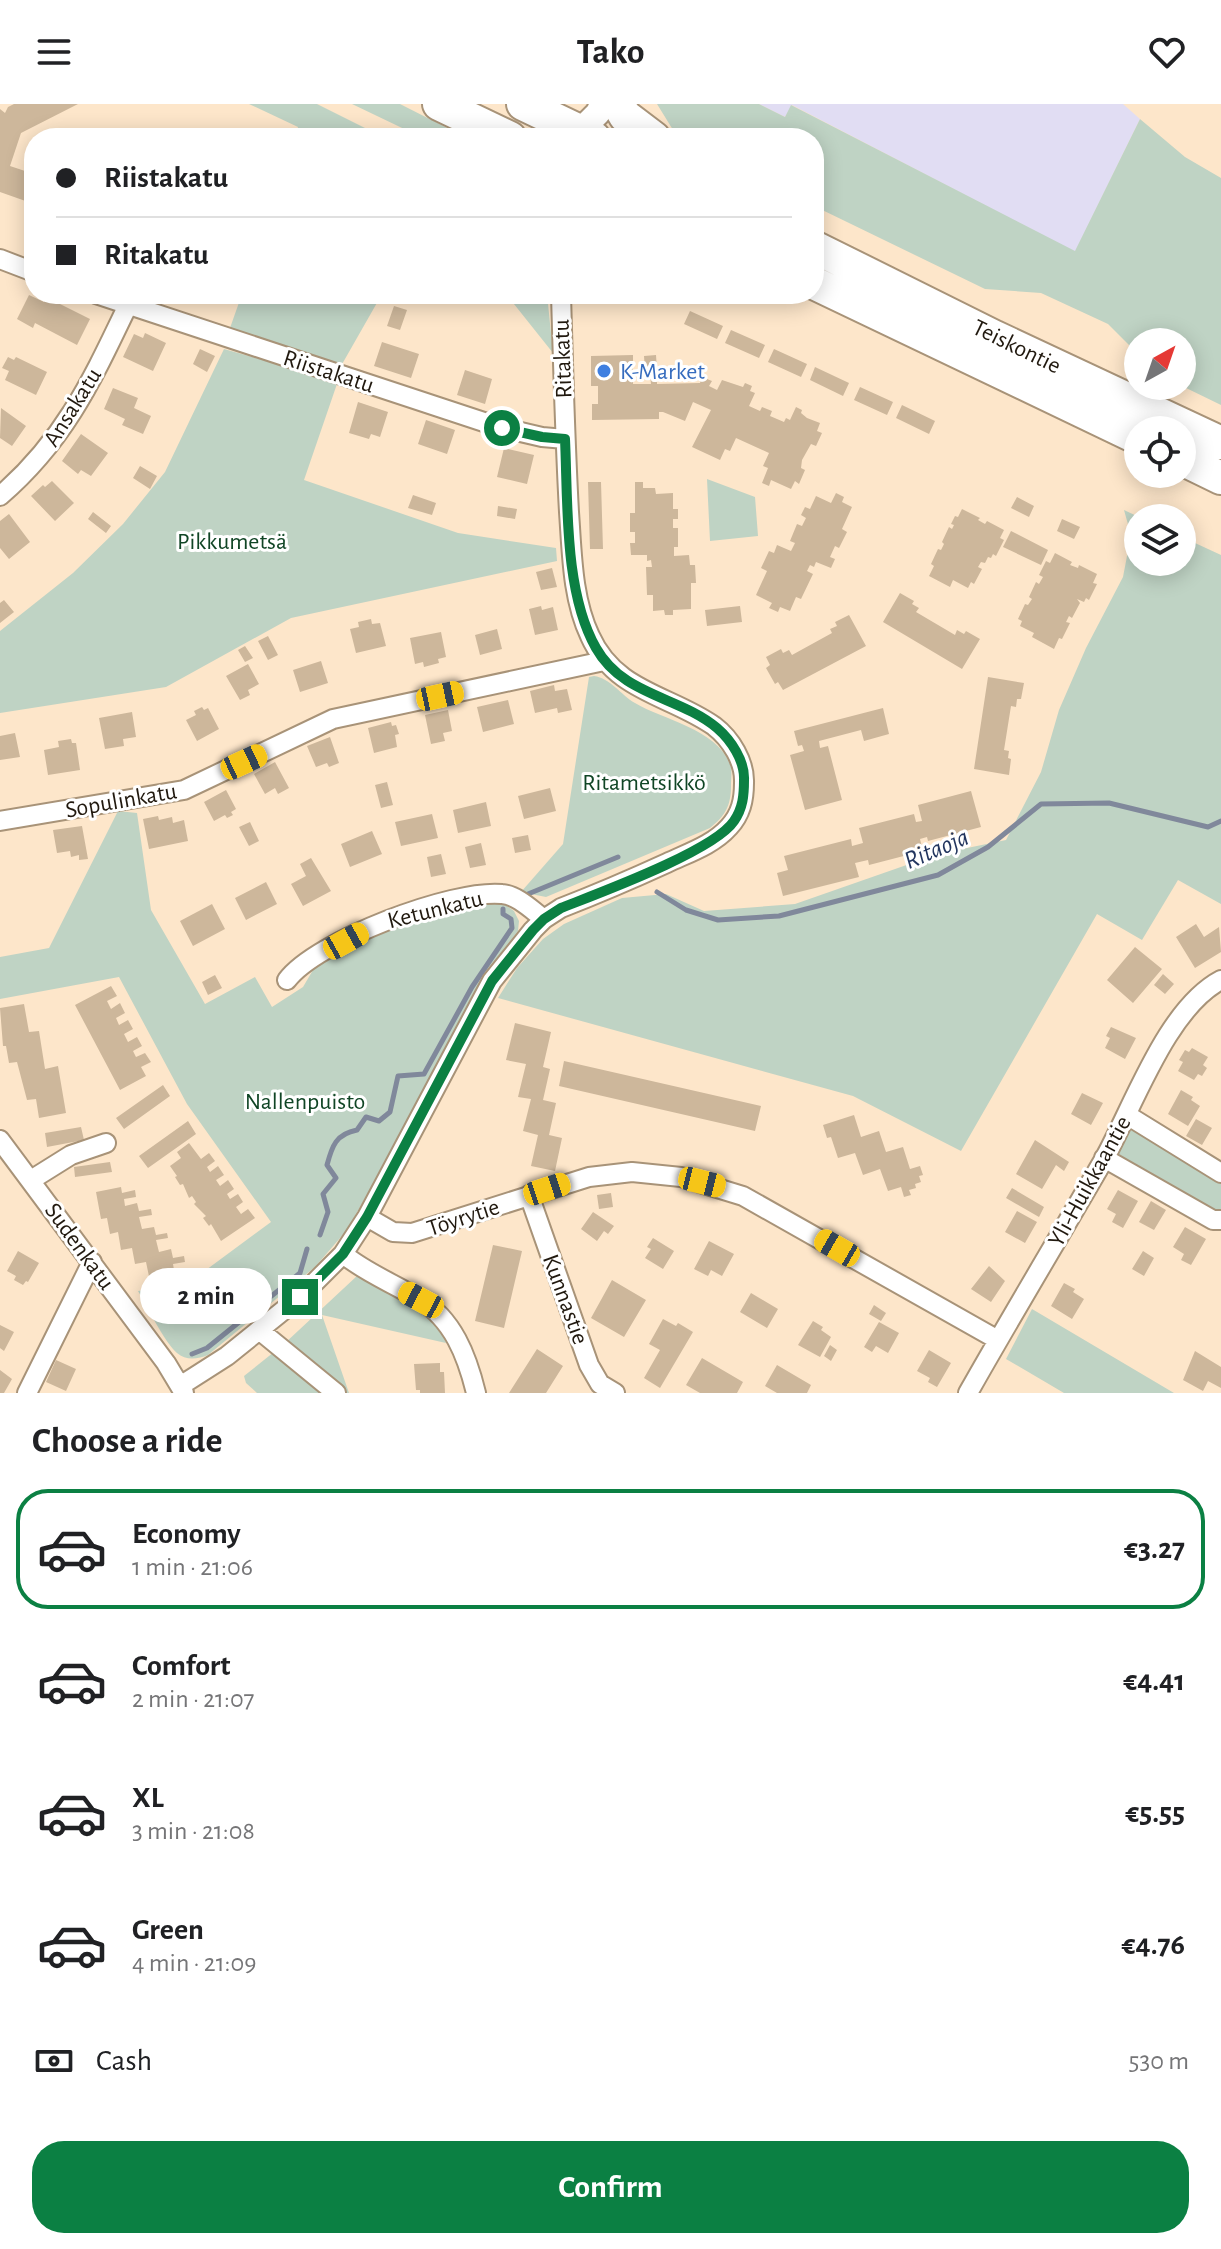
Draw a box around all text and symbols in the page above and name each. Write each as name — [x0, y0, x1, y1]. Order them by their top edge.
icon: menu — [32, 30, 76, 74]
icon: heart — [1145, 30, 1189, 74]
text: Tako — [576, 34, 645, 70]
text: Riistakatu — [104, 163, 228, 193]
text: Ritakatu — [104, 240, 209, 270]
street label: Teiskontie — [969, 315, 1064, 378]
street label: Ritakatu — [550, 319, 576, 399]
north arrow — [1124, 328, 1196, 400]
map controls — [1124, 328, 1196, 576]
street label: Riistakatu — [280, 346, 377, 398]
place label: K-Market — [620, 360, 705, 384]
marker: K-Market — [595, 362, 613, 380]
street label: Ansakatu — [40, 364, 106, 451]
route start — [484, 410, 520, 446]
button: locate — [1124, 416, 1196, 488]
button: layers — [1124, 504, 1196, 576]
park label: Pikkumetsä — [177, 530, 287, 554]
car — [414, 679, 466, 713]
car — [217, 741, 271, 783]
park label: Ritametsikkö — [582, 771, 706, 795]
street label: Sopulinkatu — [64, 779, 179, 823]
water label: Ritaoja — [900, 824, 972, 874]
street label: Ketunkatu — [385, 887, 485, 933]
car — [319, 919, 373, 963]
park label: Nallenpuisto — [245, 1090, 365, 1114]
street label: Yli-Huikkaantie — [1044, 1112, 1136, 1251]
car — [676, 1165, 728, 1199]
car — [520, 1170, 574, 1208]
street label: Töyrytie — [424, 1195, 503, 1241]
street label: Sudenkatu — [40, 1199, 119, 1294]
car — [810, 1226, 864, 1270]
street label: Kunnastie — [538, 1251, 592, 1348]
callout: 2 min — [140, 1269, 272, 1325]
car — [394, 1278, 448, 1322]
route end — [282, 1279, 318, 1315]
text: 2 min — [177, 1283, 235, 1309]
text: Choose a ride — [32, 1423, 222, 1459]
icon: car — [36, 1513, 108, 1585]
text: Economy — [132, 1519, 241, 1549]
text: €3.27 — [1124, 1534, 1185, 1564]
text: 1 min · 21:06 — [132, 1554, 253, 1580]
icon: car — [36, 1645, 108, 1717]
text: Comfort — [132, 1651, 231, 1681]
text: €4.41 — [1123, 1666, 1185, 1696]
text: 2 min · 21:07 — [132, 1686, 254, 1712]
icon: car — [36, 1777, 108, 1849]
text: XL — [132, 1783, 164, 1813]
text: €5.55 — [1125, 1798, 1185, 1828]
text: 3 min · 21:08 — [132, 1818, 255, 1844]
icon: car — [36, 1909, 108, 1981]
text: Green — [132, 1915, 204, 1945]
text: €4.76 — [1122, 1930, 1185, 1960]
text: 4 min · 21:09 — [132, 1950, 257, 1976]
icon: cash — [32, 2039, 76, 2083]
text: Cash — [96, 2046, 152, 2076]
text: 530 m — [1129, 2048, 1189, 2074]
button: Confirm — [32, 2141, 1189, 2233]

